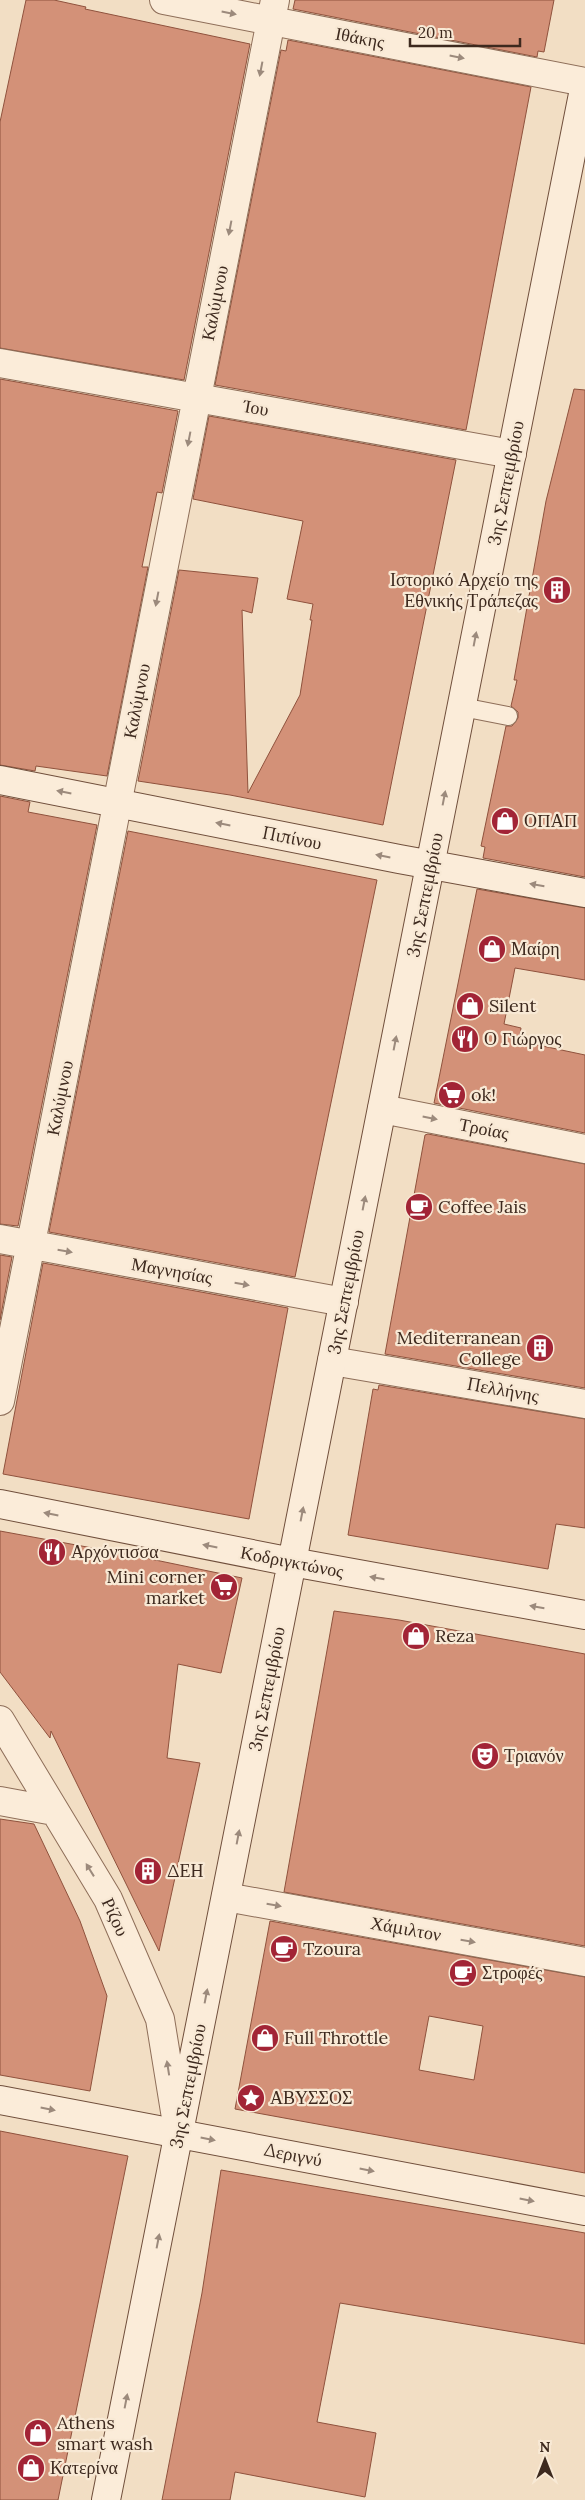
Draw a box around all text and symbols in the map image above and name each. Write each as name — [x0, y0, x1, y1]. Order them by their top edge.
one-way arrow — [221, 9, 237, 17]
scale bar — [410, 15, 520, 47]
street label: Ιθάκης — [334, 21, 387, 54]
text: 20 m — [418, 23, 453, 42]
one-way arrow — [449, 53, 465, 61]
one-way arrow — [257, 61, 265, 77]
one-way arrow — [226, 220, 234, 236]
street label: Καλύμνου — [196, 263, 233, 342]
street label: Ίου — [241, 394, 271, 421]
street label: 3ης Σεπτεμβρίου — [482, 419, 529, 547]
one-way arrow — [184, 431, 192, 447]
place label: Ιστορικό Αρχείο της Εθνικής Τράπεζας — [390, 568, 538, 612]
building icon: Ιστορικό Αρχείο της Εθνικής Τράπεζας — [542, 575, 572, 605]
one-way arrow — [153, 591, 161, 607]
one-way arrow — [472, 630, 480, 646]
street label: Καλύμνου — [118, 661, 155, 740]
one-way arrow — [55, 788, 71, 796]
one-way arrow — [440, 790, 448, 806]
shop icon: ΟΠΑΠ — [490, 806, 520, 836]
place label: ΟΠΑΠ — [524, 809, 577, 832]
one-way arrow — [215, 820, 231, 828]
street label: Πιπίνου — [261, 821, 324, 855]
street label: 3ης Σεπτεμβρίου — [401, 831, 448, 959]
one-way arrow — [375, 852, 390, 860]
one-way arrow — [529, 880, 545, 888]
shop icon: Μαίρη — [477, 934, 507, 964]
place label: Μαίρη — [511, 937, 560, 960]
shop icon: Silent — [455, 991, 485, 1021]
place label: Silent — [489, 994, 537, 1017]
restaurant icon: Ο Γιώργος — [450, 1024, 480, 1054]
place label: Ο Γιώργος — [484, 1027, 561, 1050]
one-way arrow — [392, 1035, 400, 1051]
street label: Καλύμνου — [41, 1058, 78, 1137]
supermarket icon: ok! — [437, 1080, 467, 1110]
place label: ok! — [471, 1083, 496, 1106]
street label: Τροίας — [457, 1112, 511, 1145]
one-way arrow — [422, 1115, 438, 1123]
cafe icon: Coffee Jais — [404, 1192, 434, 1222]
one-way arrow — [360, 1194, 368, 1210]
place label: Coffee Jais — [438, 1195, 527, 1218]
street label: 3ης Σεπτεμβρίου — [322, 1228, 369, 1356]
one-way arrow — [58, 1247, 73, 1255]
street label: Μαγνησίας — [130, 1252, 214, 1289]
one-way arrow — [235, 1280, 251, 1288]
place label: Mediterranean College — [396, 1326, 521, 1370]
building icon: Mediterranean College — [525, 1333, 555, 1363]
street label: Πελλήνης — [465, 1372, 541, 1407]
one-way arrow — [298, 1507, 306, 1522]
one-way arrow — [42, 1510, 58, 1518]
restaurant icon: Αρχόντισσα — [37, 1537, 67, 1567]
place label: Αρχόντισσα — [71, 1540, 159, 1563]
street label: Κοδριγκτώνος — [239, 1540, 346, 1583]
one-way arrow — [203, 1542, 218, 1550]
place label: Mini corner market — [106, 1565, 205, 1609]
supermarket icon: Mini corner market — [209, 1572, 239, 1602]
one-way arrow — [369, 1573, 385, 1581]
one-way arrow — [529, 1602, 545, 1610]
shop icon: Reza — [401, 1621, 431, 1651]
place label: Reza — [435, 1624, 474, 1647]
street label: 3ης Σεπτεμβρίου — [243, 1625, 290, 1753]
theatre icon: Τριανόν — [470, 1741, 500, 1771]
place label: Τριανόν — [504, 1744, 564, 1767]
one-way arrow — [234, 1829, 242, 1844]
building icon: ΔΕΗ — [133, 1856, 163, 1886]
place label: ΔΕΗ — [167, 1859, 204, 1882]
one-way arrow — [86, 1863, 95, 1877]
street label: Ρίζου — [97, 1894, 134, 1940]
one-way arrow — [267, 1902, 283, 1910]
street label: Χάμιλτον — [369, 1911, 443, 1946]
cafe icon: Tzoura — [269, 1934, 299, 1964]
place label: Tzoura — [303, 1937, 361, 1960]
one-way arrow — [461, 1937, 477, 1945]
cafe icon: Στροφές — [448, 1958, 478, 1988]
place label: Στροφές — [482, 1961, 542, 1984]
one-way arrow — [203, 1988, 211, 2004]
street label: 3ης Σεπτεμβρίου — [164, 2022, 211, 2150]
shop icon: Full Throttle — [250, 2023, 280, 2053]
place label: Full Throttle — [284, 2026, 388, 2049]
one-way arrow — [164, 2060, 172, 2076]
place icon: ΑΒΥΣΣΟΣ — [236, 2083, 266, 2113]
place label: ΑΒΥΣΣΟΣ — [270, 2086, 352, 2109]
one-way arrow — [40, 2105, 56, 2113]
one-way arrow — [200, 2136, 216, 2144]
street label: Δεριγνύ — [262, 2138, 324, 2171]
one-way arrow — [360, 2166, 376, 2174]
one-way arrow — [519, 2196, 534, 2204]
one-way arrow — [154, 2233, 162, 2249]
one-way arrow — [122, 2393, 130, 2408]
place label: Athens smart wash — [56, 2411, 153, 2455]
shop icon: Athens smart wash — [23, 2418, 53, 2448]
north arrow — [520, 2435, 570, 2485]
text: N — [540, 2438, 551, 2456]
shop icon: Κατερίνα — [16, 2453, 46, 2483]
place label: Κατερίνα — [50, 2456, 119, 2479]

